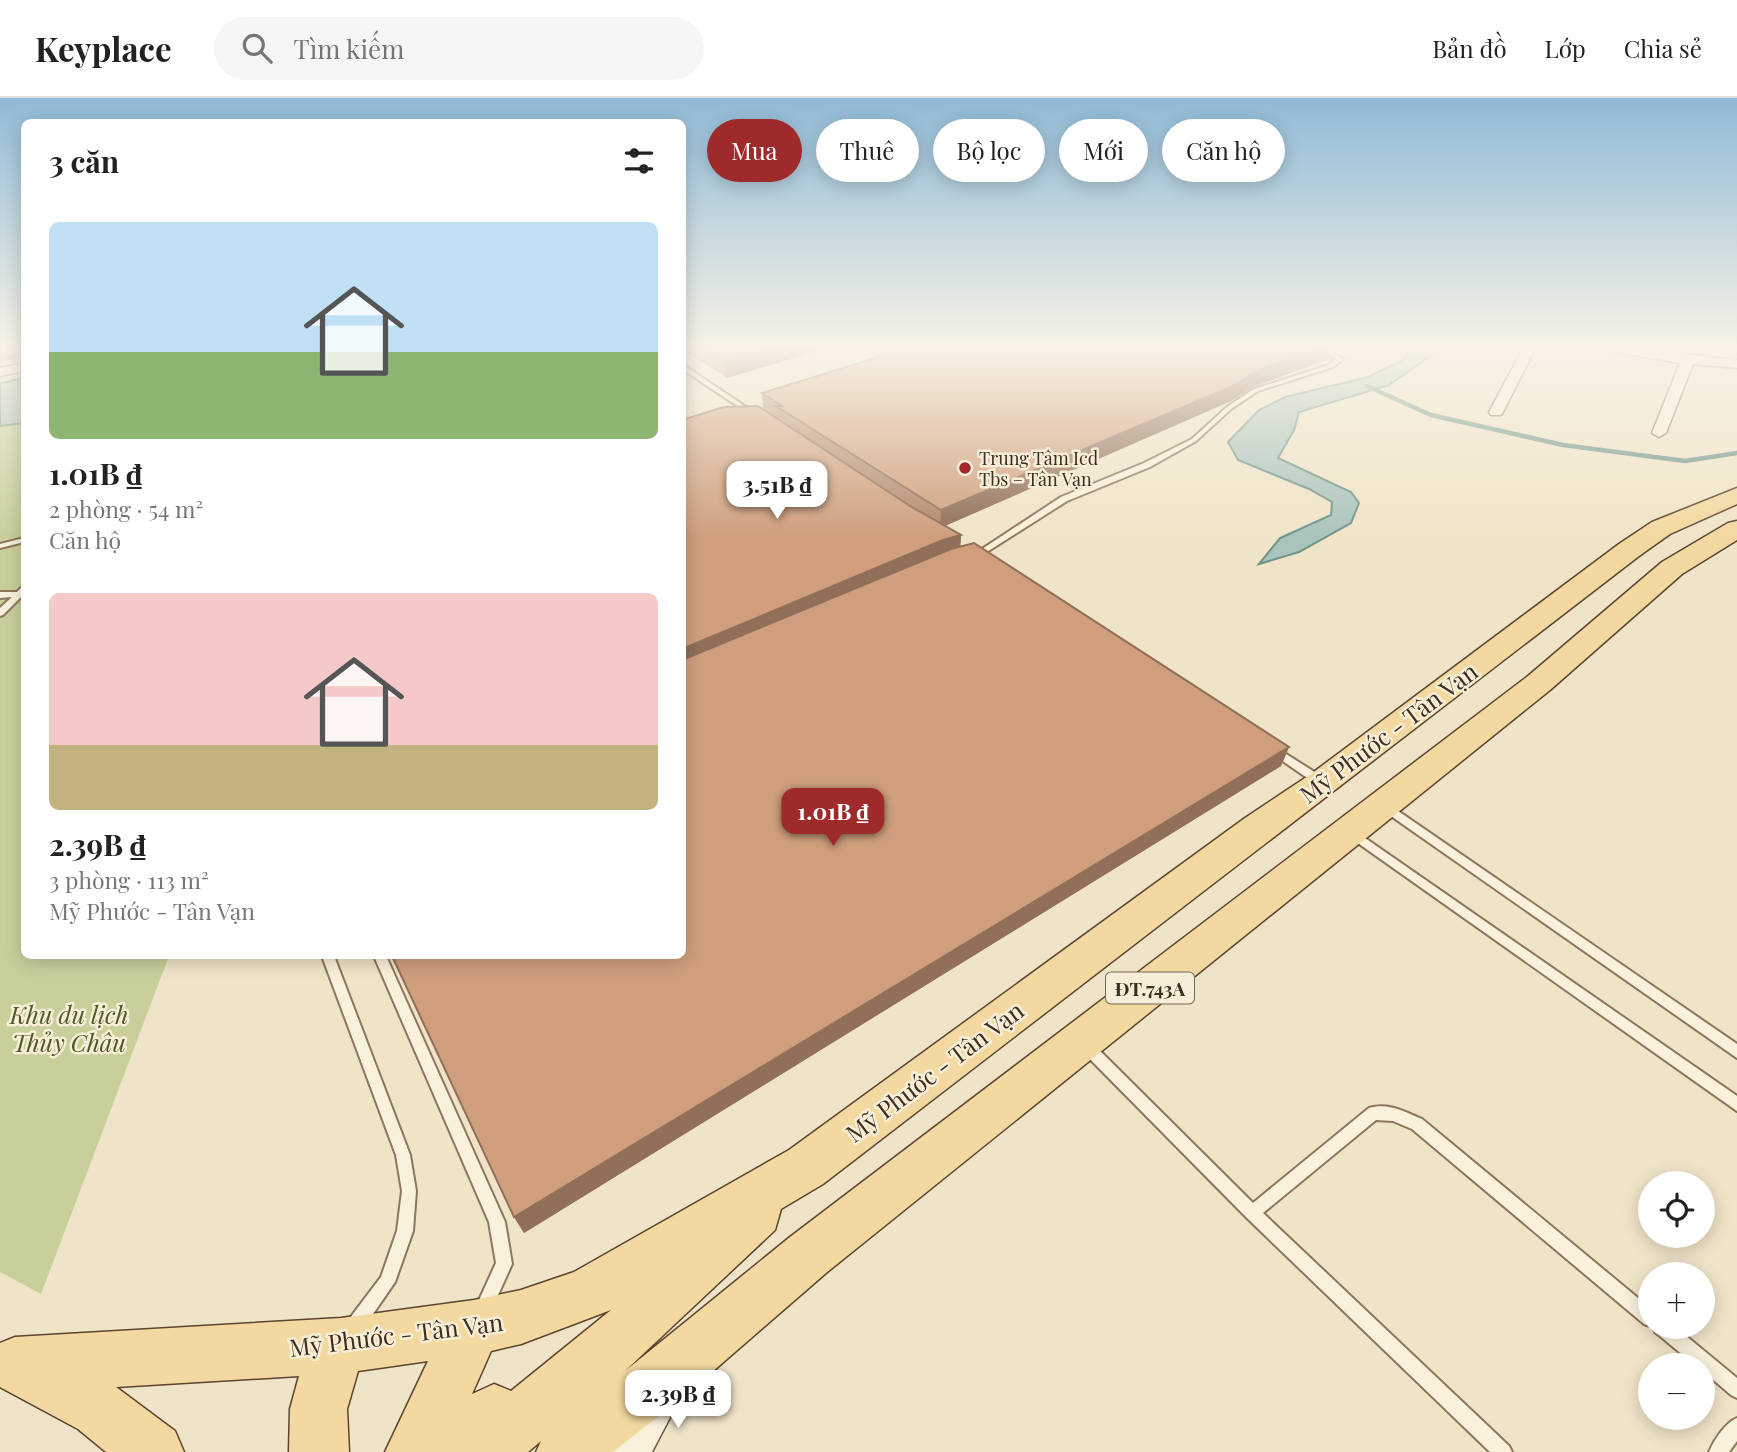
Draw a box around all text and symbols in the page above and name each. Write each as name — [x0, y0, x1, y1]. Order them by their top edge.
search box — [214, 17, 704, 80]
text: Keyplace — [35, 26, 172, 70]
icon: search — [238, 29, 276, 67]
text: Tìm kiếm — [294, 31, 404, 66]
text: Bản đồ — [1432, 32, 1507, 64]
text: Lớp — [1545, 32, 1586, 64]
text: Chia sẻ — [1624, 32, 1702, 64]
chip: Mua — [707, 119, 802, 182]
chip: Thuê — [816, 119, 919, 182]
chip: Bộ lọc — [933, 119, 1045, 182]
chip: Mới — [1059, 119, 1148, 182]
chip: Căn hộ — [1162, 119, 1285, 182]
text: 3 căn — [49, 141, 119, 181]
icon: filters — [620, 142, 658, 180]
icon: home — [291, 268, 417, 394]
place label: Trung Tâm Icd Tbs – Tân Vạn — [979, 446, 1099, 491]
text: 1.01B ₫ — [49, 453, 142, 493]
marker: Trung Tâm Icd Tbs – Tân Vạn — [957, 460, 973, 476]
pin: 3.51B ₫ — [712, 462, 842, 521]
text: 3.51B ₫ — [742, 468, 812, 499]
text: 2 phòng · 54 m² — [49, 493, 203, 524]
text: Căn hộ — [49, 524, 121, 555]
icon: home — [291, 639, 417, 765]
street label: Mỹ Phước - Tân Vạn — [1293, 655, 1483, 809]
pin: 1.01B ₫ — [768, 788, 898, 848]
text: 1.01B ₫ — [797, 795, 869, 826]
text: 2.39B ₫ — [49, 824, 146, 864]
text: 3 phòng · 113 m² — [49, 864, 209, 895]
text: Mỹ Phước - Tân Vạn — [49, 895, 255, 926]
road number: ĐT.743A — [1106, 972, 1194, 1004]
street label: Mỹ Phước - Tân Vạn — [839, 994, 1029, 1148]
park label: Khu du lịch Thủy Châu — [9, 998, 128, 1058]
map controls — [1638, 1171, 1715, 1430]
button: locate — [1638, 1171, 1715, 1248]
button: + — [1638, 1262, 1715, 1339]
street label: Mỹ Phước - Tân Vạn — [287, 1305, 505, 1363]
button: − — [1638, 1353, 1715, 1430]
pin: 2.39B ₫ — [613, 1370, 743, 1430]
text: 2.39B ₫ — [641, 1377, 715, 1408]

